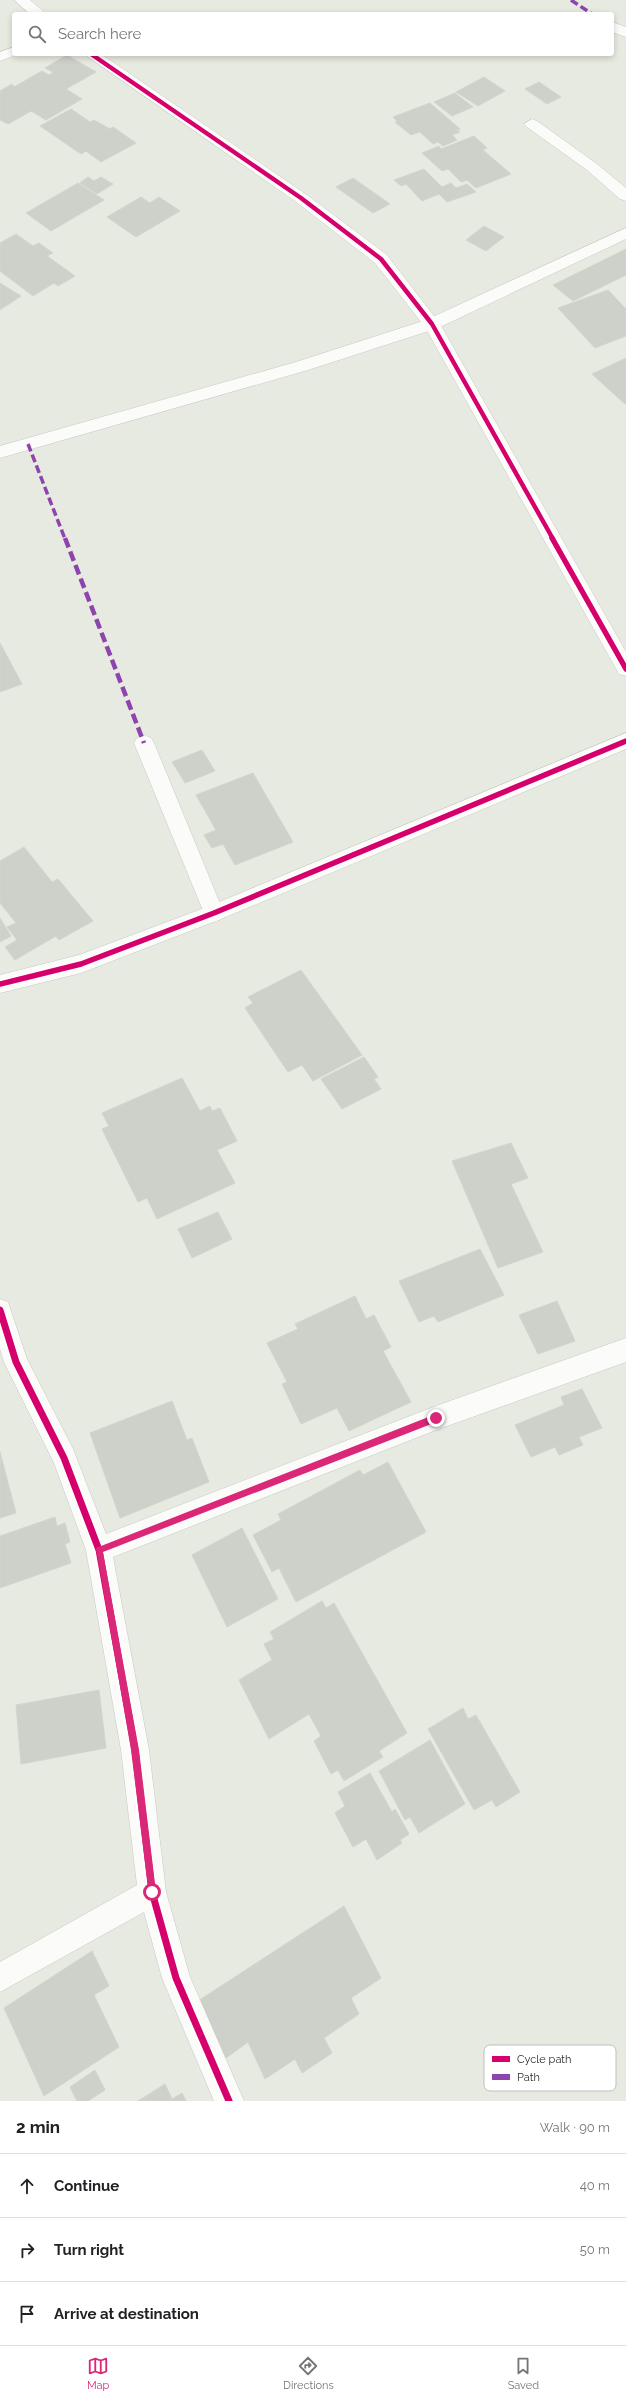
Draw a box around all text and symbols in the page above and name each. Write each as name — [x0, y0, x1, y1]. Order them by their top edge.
search box — [12, 12, 614, 56]
icon: search — [26, 23, 48, 45]
text: Search here — [58, 25, 141, 43]
route end — [427, 1409, 445, 1427]
route start — [143, 1883, 161, 1901]
legend — [484, 2045, 616, 2091]
text: Cycle path — [517, 2053, 571, 2066]
text: Path — [517, 2071, 540, 2084]
text: 2 min — [16, 2117, 60, 2137]
text: Walk · 90 m — [540, 2120, 610, 2135]
icon: ahead — [16, 2175, 38, 2197]
text: Continue — [54, 2177, 119, 2195]
text: 40 m — [580, 2178, 610, 2193]
icon: right — [16, 2239, 38, 2261]
text: Turn right — [54, 2241, 124, 2259]
text: 50 m — [580, 2242, 610, 2257]
icon: arrive — [16, 2303, 38, 2325]
text: Arrive at destination — [54, 2305, 199, 2323]
tab: Map — [87, 2355, 109, 2392]
tab: Directions — [283, 2355, 334, 2392]
tab: Saved — [508, 2355, 539, 2392]

